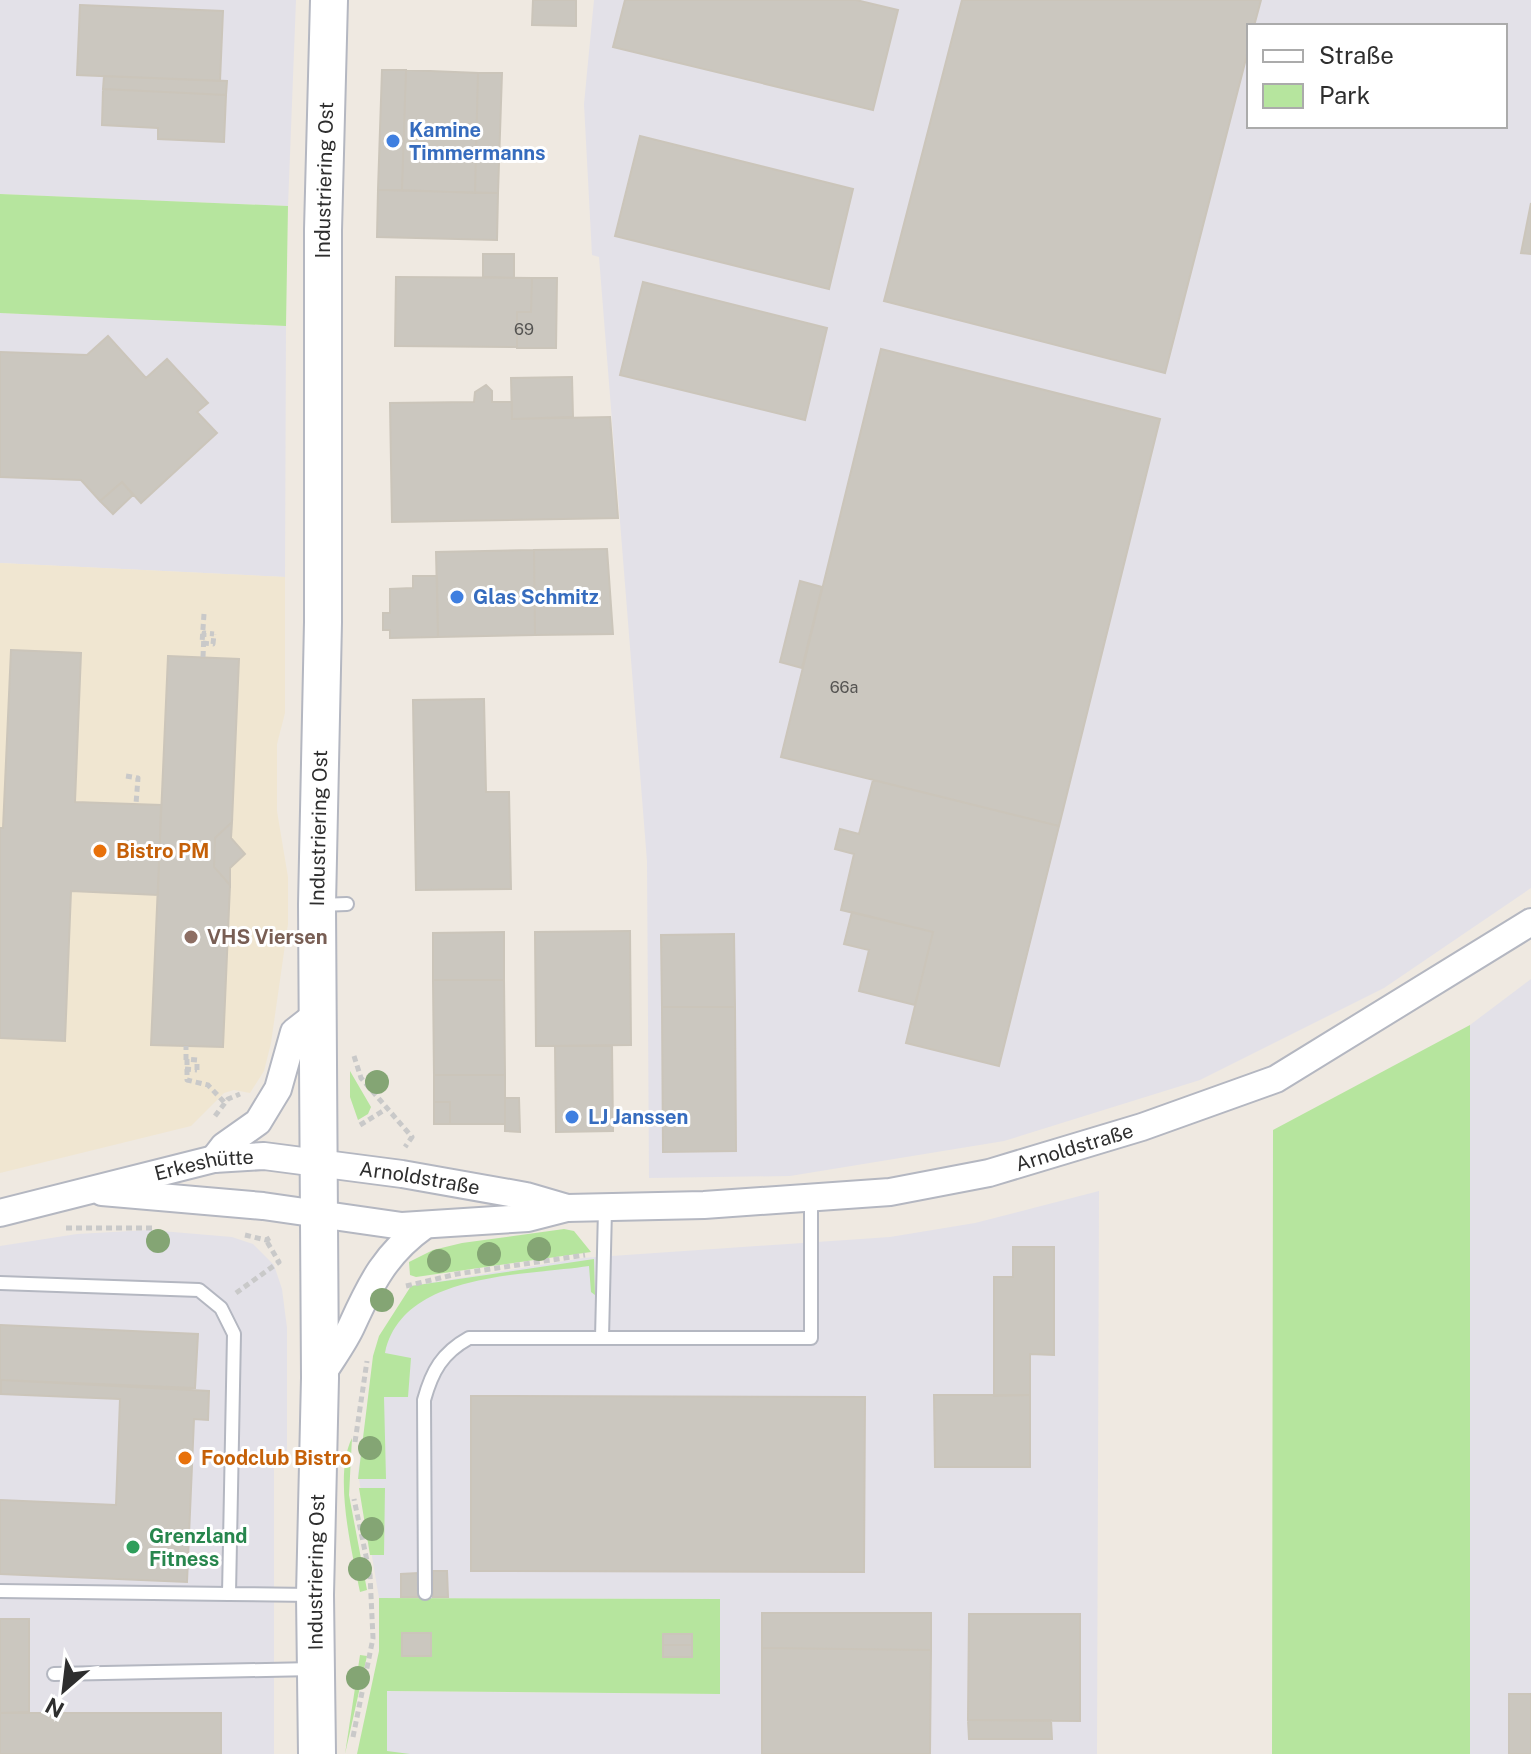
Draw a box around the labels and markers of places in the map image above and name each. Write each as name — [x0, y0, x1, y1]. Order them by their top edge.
place label: Kamine Timmermanns — [409, 118, 546, 165]
marker: Kamine Timmermanns — [384, 132, 402, 150]
place label: Glas Schmitz — [473, 585, 599, 609]
marker: Glas Schmitz — [448, 588, 466, 606]
place label: Bistro PM — [116, 839, 209, 863]
marker: Bistro PM — [91, 842, 109, 860]
place label: VHS Viersen — [207, 925, 328, 949]
marker: VHS Viersen — [182, 928, 200, 946]
place label: LJ Janssen — [588, 1105, 688, 1129]
marker: LJ Janssen — [563, 1108, 581, 1126]
place label: Foodclub Bistro — [201, 1446, 352, 1470]
marker: Foodclub Bistro — [176, 1449, 194, 1467]
place label: Grenzland Fitness — [149, 1524, 248, 1571]
marker: Grenzland Fitness — [124, 1538, 142, 1556]

